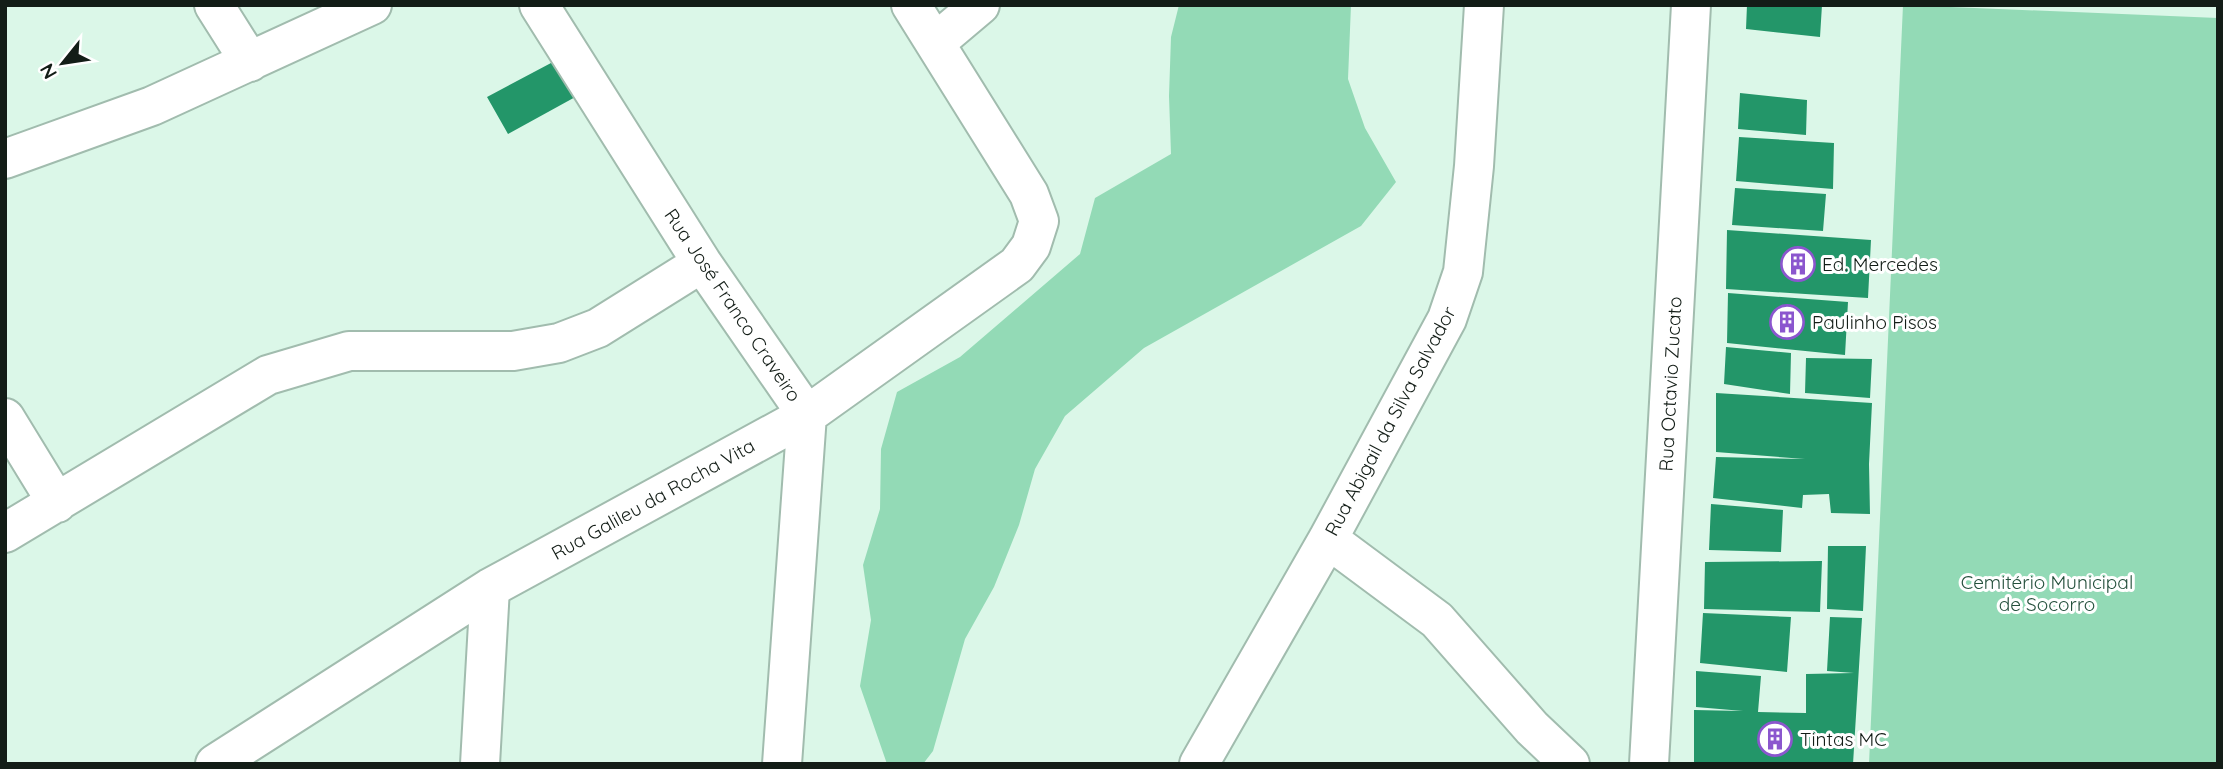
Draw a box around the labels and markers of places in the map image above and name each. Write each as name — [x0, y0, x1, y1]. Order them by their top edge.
building icon: Ed. Mercedes — [1779, 245, 1817, 283]
place label: Ed. Mercedes — [1822, 252, 1938, 276]
building icon: Paulinho Pisos — [1768, 303, 1806, 341]
place label: Paulinho Pisos — [1812, 310, 1937, 334]
building icon: Tintas MC — [1756, 720, 1794, 758]
place label: Tintas MC — [1800, 727, 1887, 751]

